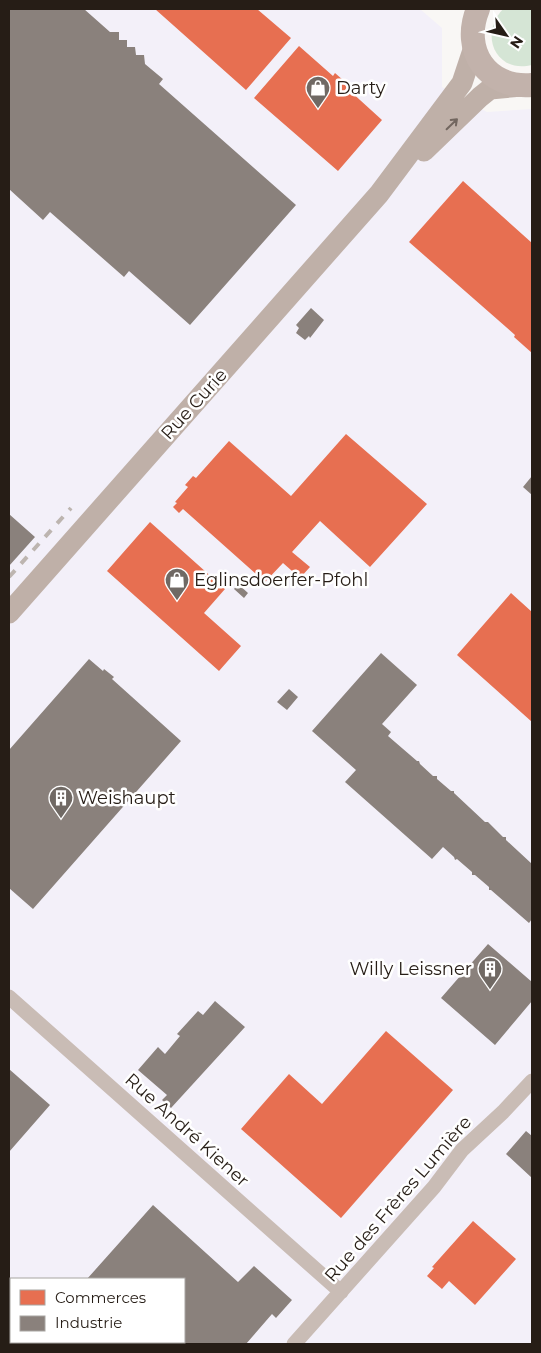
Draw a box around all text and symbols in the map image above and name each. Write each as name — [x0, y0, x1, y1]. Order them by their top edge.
north arrow — [481, 10, 531, 60]
text: N — [506, 33, 527, 52]
shop icon: Darty — [305, 75, 331, 109]
place label: Darty — [336, 77, 386, 99]
one-way arrow — [446, 118, 458, 130]
street label: Rue Curie — [156, 364, 232, 444]
shop icon: Eglinsdoerfer-Pfohl — [164, 567, 190, 601]
place label: Eglinsdoerfer-Pfohl — [194, 569, 368, 591]
building icon: Weishaupt — [48, 785, 74, 819]
place label: Weishaupt — [78, 787, 176, 809]
building icon: Willy Leissner — [477, 956, 503, 990]
place label: Willy Leissner — [349, 958, 472, 980]
street label: Rue André Kiener — [120, 1069, 254, 1191]
street label: Rue des Frères Lumière — [320, 1111, 476, 1287]
legend — [10, 1278, 185, 1343]
text: Commerces — [55, 1288, 146, 1307]
text: Industrie — [55, 1313, 122, 1332]

